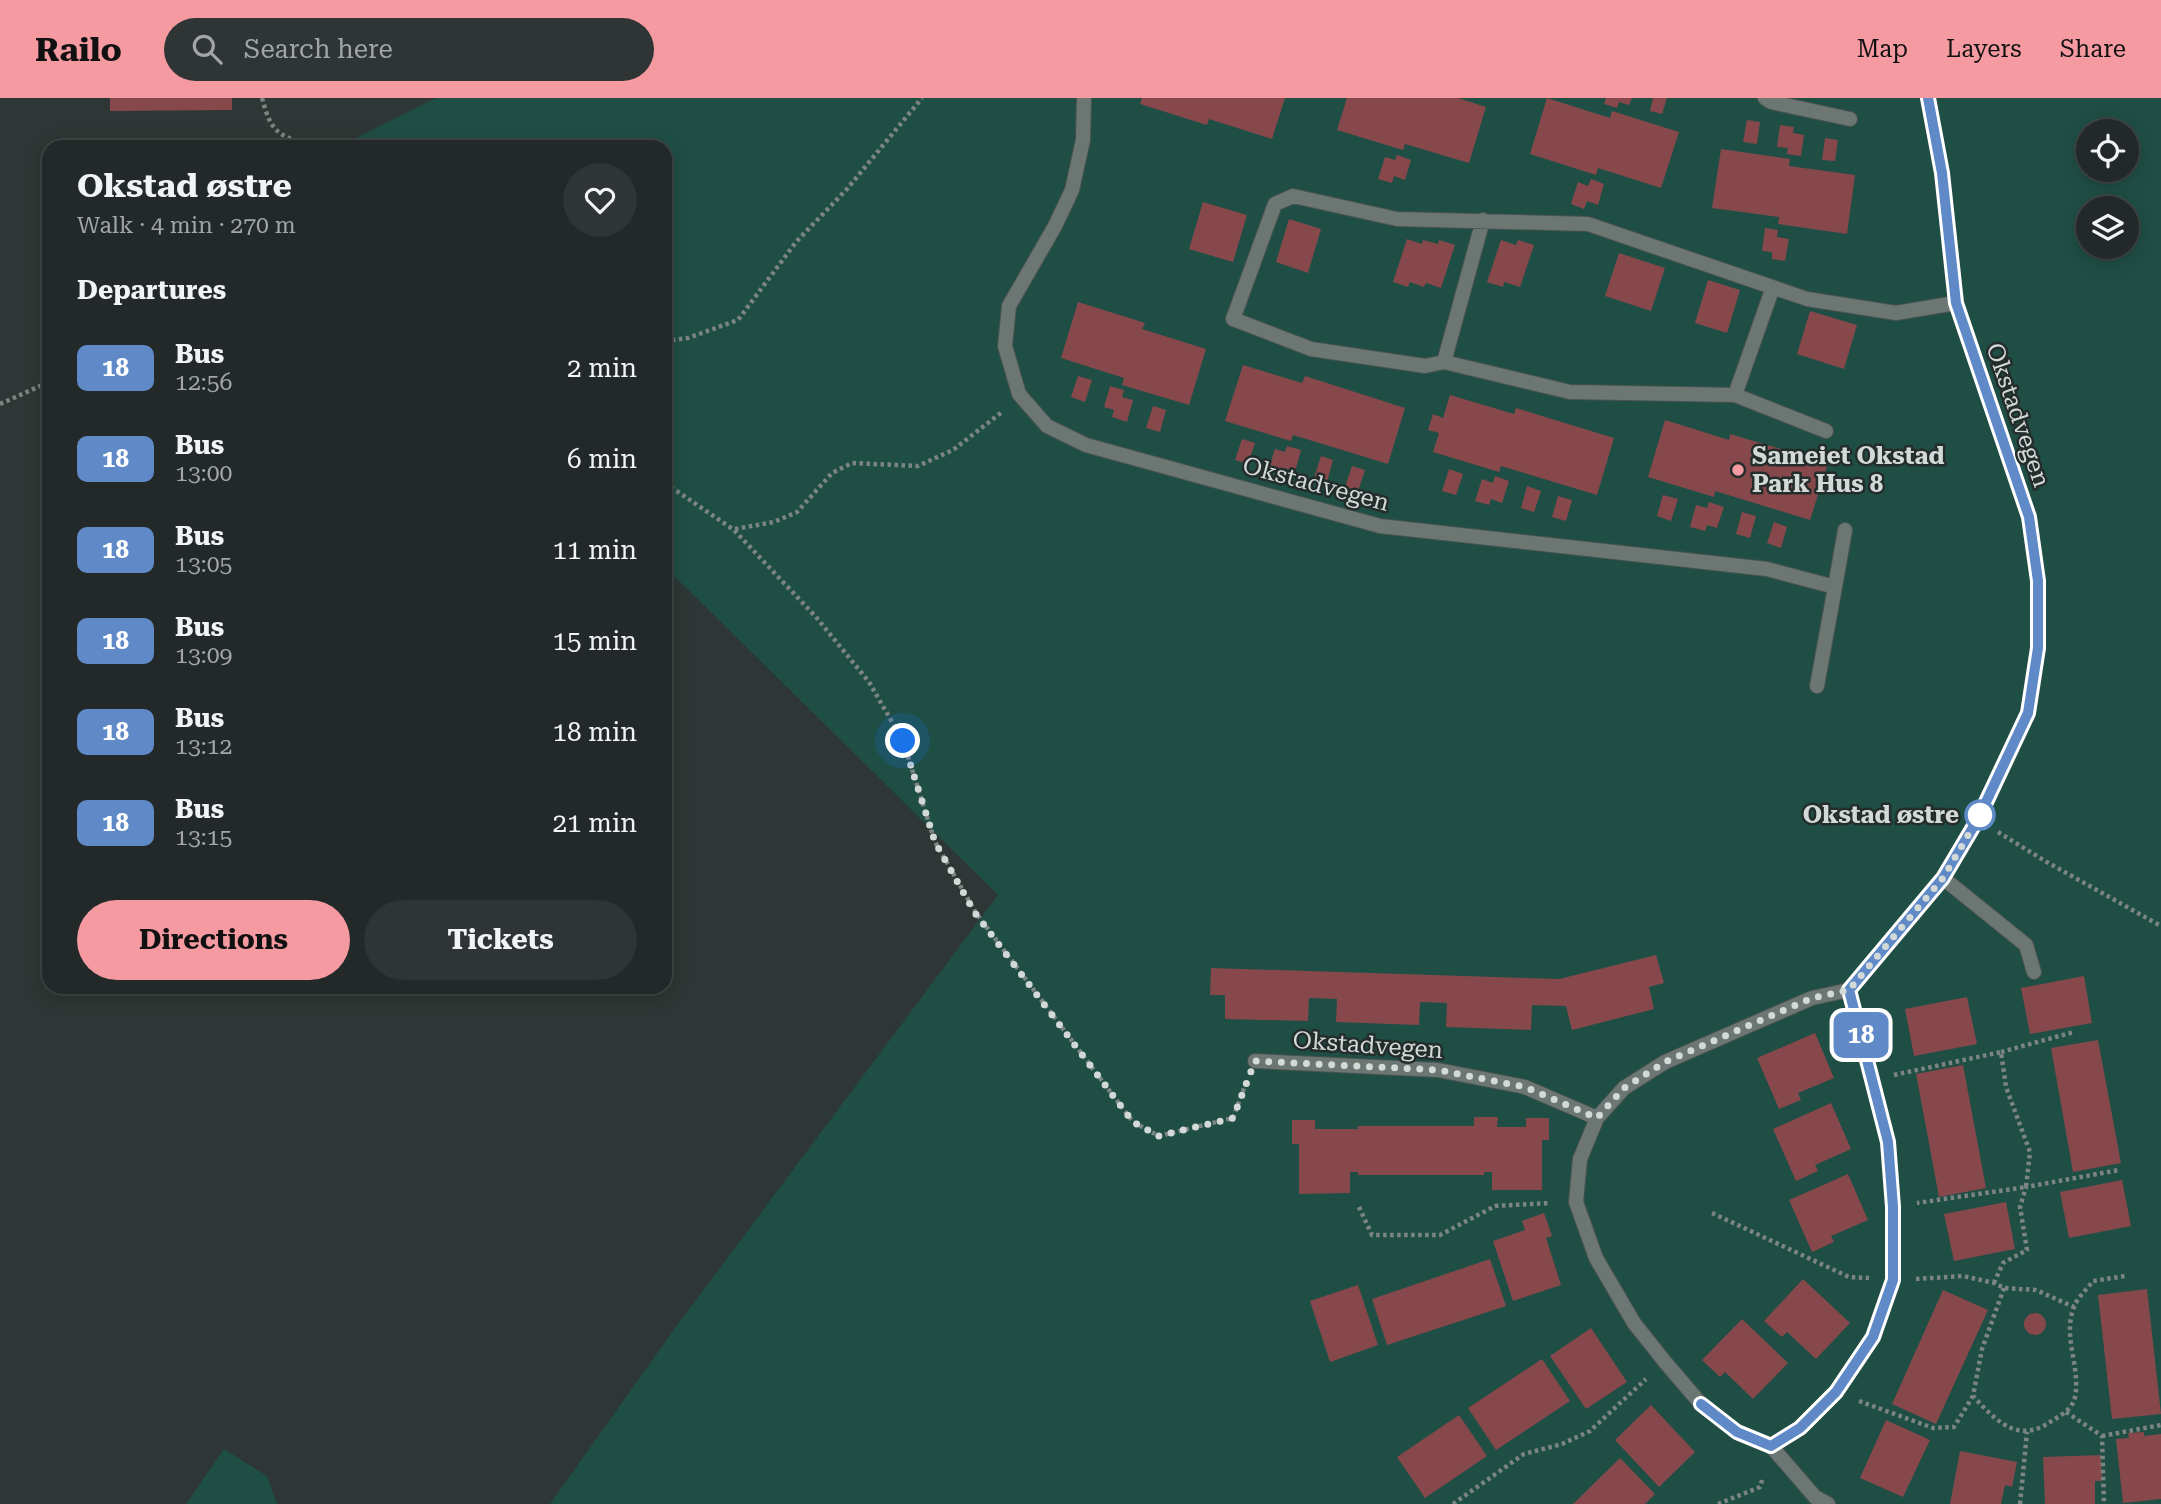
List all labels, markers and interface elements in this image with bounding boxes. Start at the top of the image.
search box [164,18,654,81]
text: Railo [35,30,122,69]
icon: search [188,30,226,68]
text: Search here [244,34,393,64]
text: Map [1857,35,1908,63]
text: Layers [1946,35,2022,63]
text: Share [2060,35,2126,63]
map controls [2076,119,2139,259]
button: locate [2076,119,2139,182]
button: heart [563,163,637,237]
text: Okstad østre [77,166,292,205]
button: layers [2076,196,2139,259]
text: Walk · 4 min · 270 m [77,212,296,239]
text: Departures [77,275,226,305]
text: Bus [175,339,224,369]
street label: Okstadvegen [1980,339,2056,491]
text: 2 min [567,353,637,383]
text: 18 [102,354,129,382]
text: 12:56 [175,369,232,396]
text: Bus [175,430,224,460]
place label: Sameiet Okstad Park Hus 8 [1752,442,1944,498]
text: 6 min [567,444,637,474]
text: 18 [102,445,129,473]
street label: Okstadvegen [1240,451,1392,517]
text: 13:00 [175,460,232,487]
marker: Sameiet Okstad Park Hus 8 [1730,462,1746,478]
text: Bus [175,521,224,551]
text: 11 min [553,535,637,565]
text: 18 [102,536,129,564]
text: 13:05 [175,551,232,578]
text: Bus [175,612,224,642]
text: 15 min [553,626,637,656]
text: 18 [102,627,129,655]
text: 13:09 [175,642,232,669]
text: Bus [175,703,224,733]
text: 18 min [553,717,637,747]
text: 18 [102,718,129,746]
your location [885,723,920,758]
text: 13:12 [175,733,232,760]
text: Bus [175,794,224,824]
marker: Okstad østre [1965,800,1995,830]
place label: Okstad østre [1803,801,1959,829]
text: 21 min [553,808,637,838]
text: 18 [102,809,129,837]
text: 13:15 [175,824,232,851]
button: Directions [77,900,350,980]
button: Tickets [364,900,637,980]
line badge: 18 [1829,1012,1892,1058]
text: 18 [1848,1021,1874,1049]
street label: Okstadvegen [1292,1026,1444,1064]

